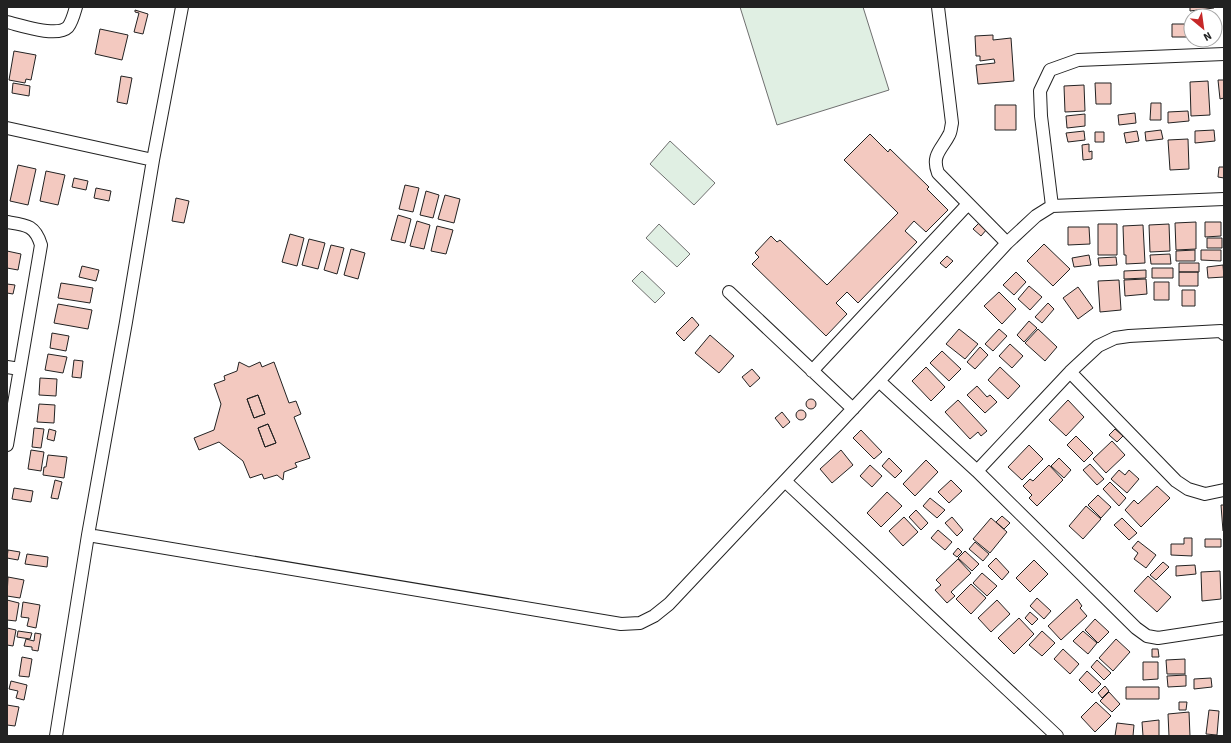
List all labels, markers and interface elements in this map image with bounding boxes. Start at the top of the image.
north arrow [1183,8,1223,48]
text: N [1201,28,1214,45]

